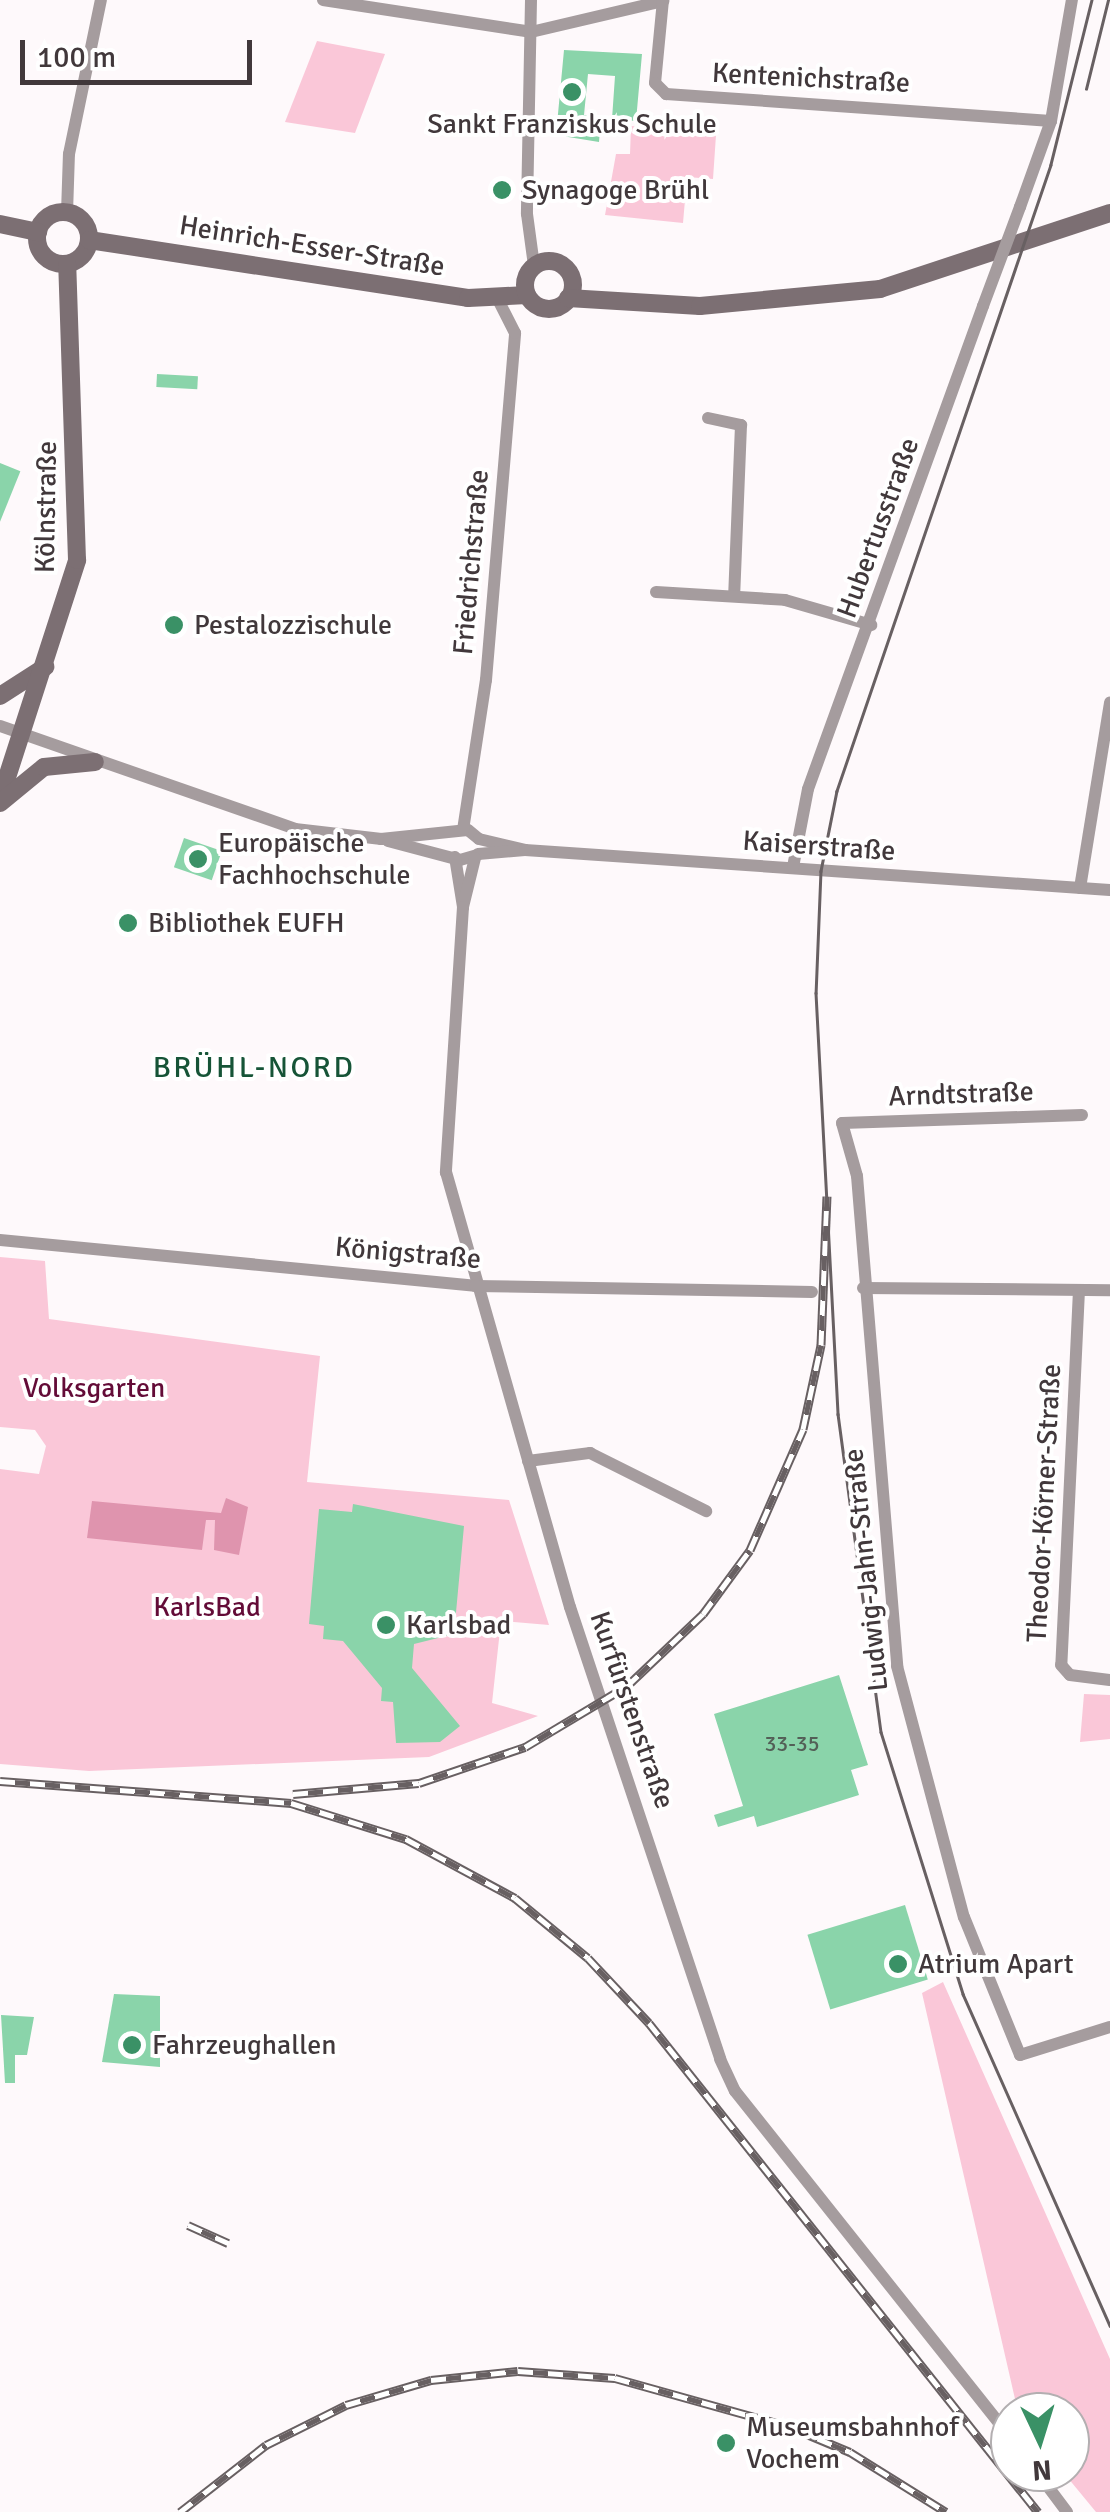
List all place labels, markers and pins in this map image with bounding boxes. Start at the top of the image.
marker: Sankt Franziskus Schule [561,81,583,103]
place label: Sankt Franziskus Schule [427,107,717,141]
place label: Synagoge Brühl [522,173,709,207]
marker: Synagoge Brühl [491,179,513,201]
place label: Pestalozzischule [194,608,392,642]
marker: Pestalozzischule [163,614,185,636]
place label: Europäische Fachhochschule [218,826,410,892]
marker: Europäische Fachhochschule [187,848,209,870]
place label: Bibliothek EUFH [148,906,345,940]
marker: Bibliothek EUFH [117,912,139,934]
place label: Karlsbad [406,1608,511,1642]
marker: Karlsbad [375,1614,397,1636]
place label: Atrium Apart [918,1947,1073,1981]
marker: Atrium Apart [887,1953,909,1975]
place label: Fahrzeughallen [152,2028,336,2062]
marker: Fahrzeughallen [121,2034,143,2056]
place label: Museumsbahnhof Vochem [746,2410,959,2476]
marker: Museumsbahnhof Vochem [715,2432,737,2454]

